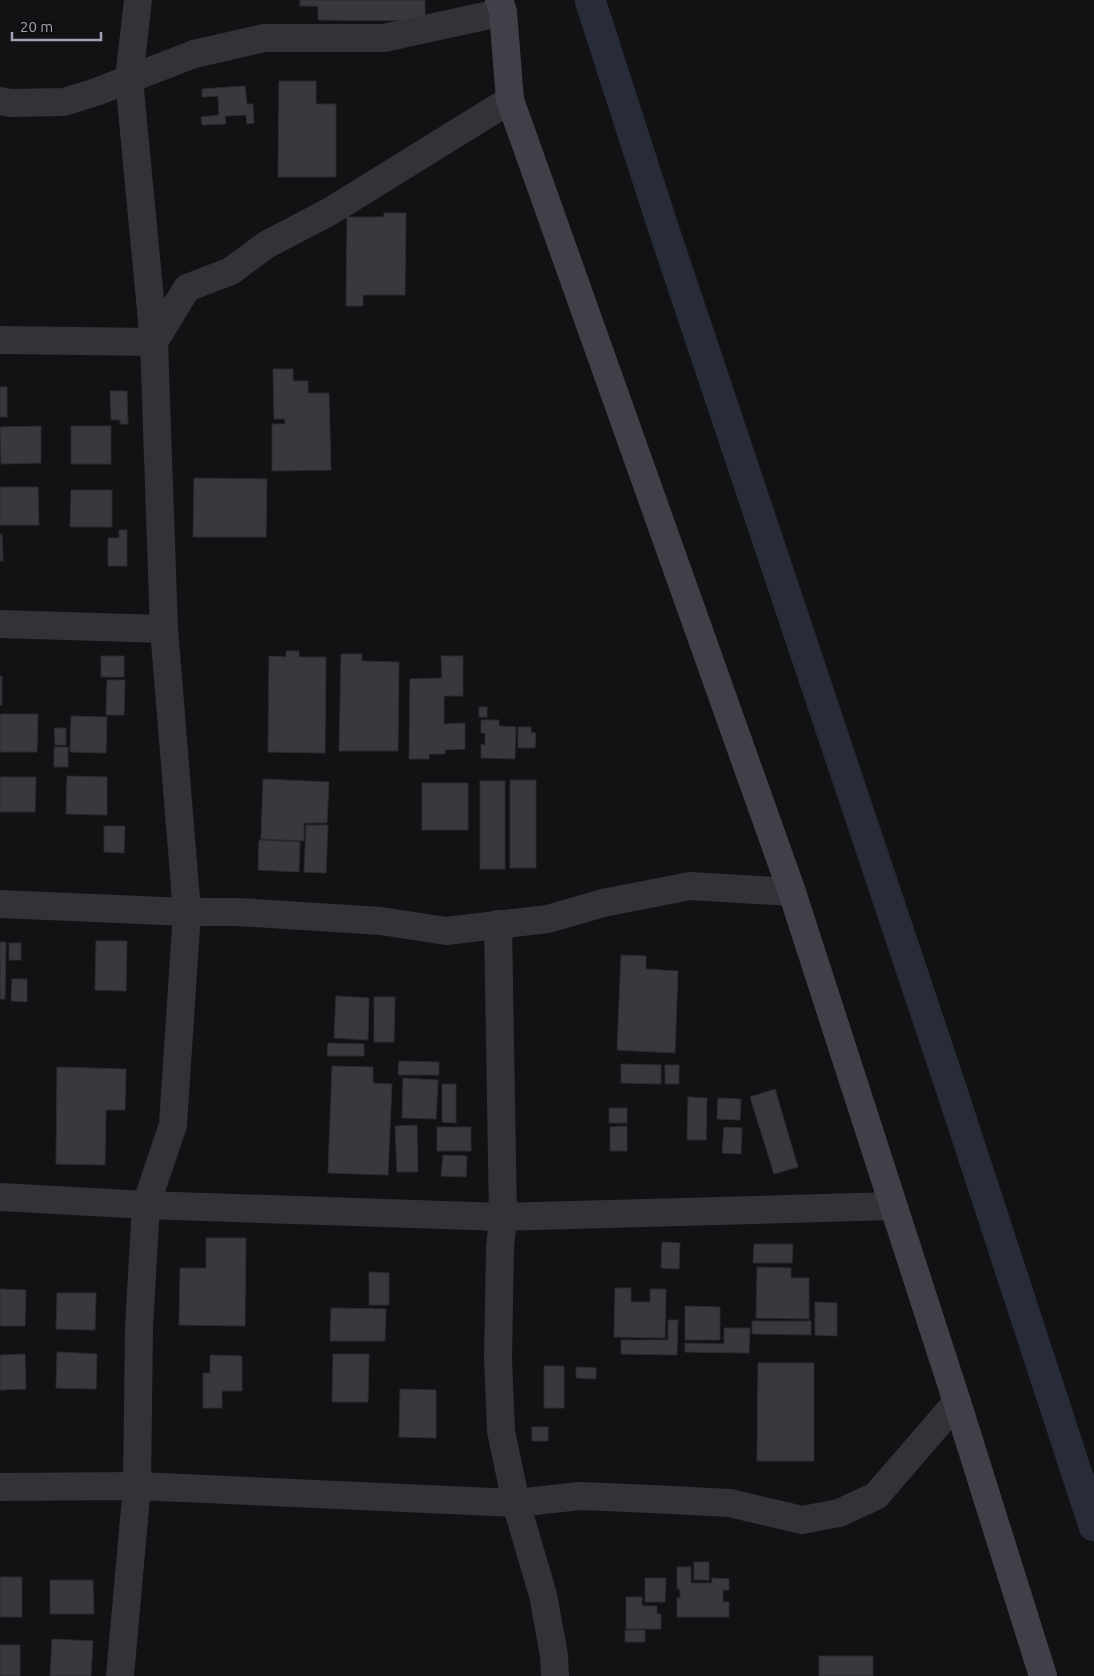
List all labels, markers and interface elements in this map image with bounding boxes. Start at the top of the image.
scale bar [12,10,101,42]
text: 20 m [20,18,53,35]

